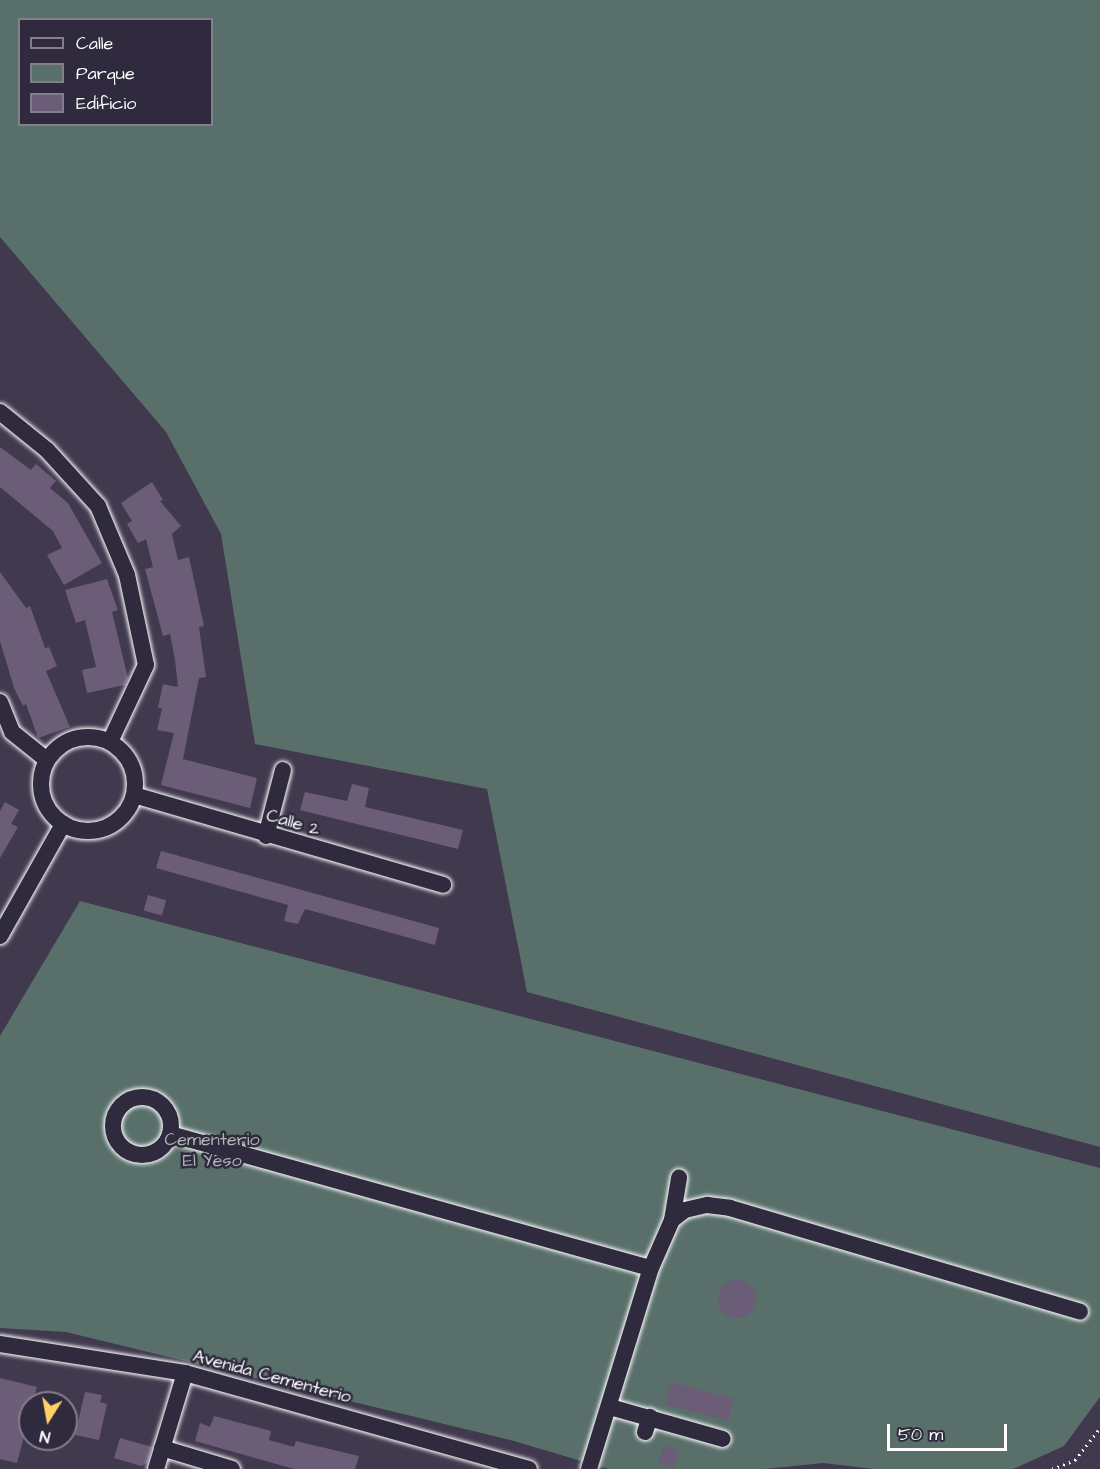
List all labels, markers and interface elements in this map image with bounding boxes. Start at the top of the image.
legend [18,18,213,126]
text: Calle [76,31,113,56]
text: Parque [76,61,135,86]
text: Edificio [76,91,136,116]
street label: Calle 2 [264,805,322,841]
park label: Cementerio El Yeso [164,1130,260,1172]
street label: Avenida Cementerio [191,1345,353,1409]
north arrow [18,1391,78,1451]
scale bar [890,1412,1010,1450]
text: 50 m [898,1422,943,1447]
text: N [38,1425,52,1448]

